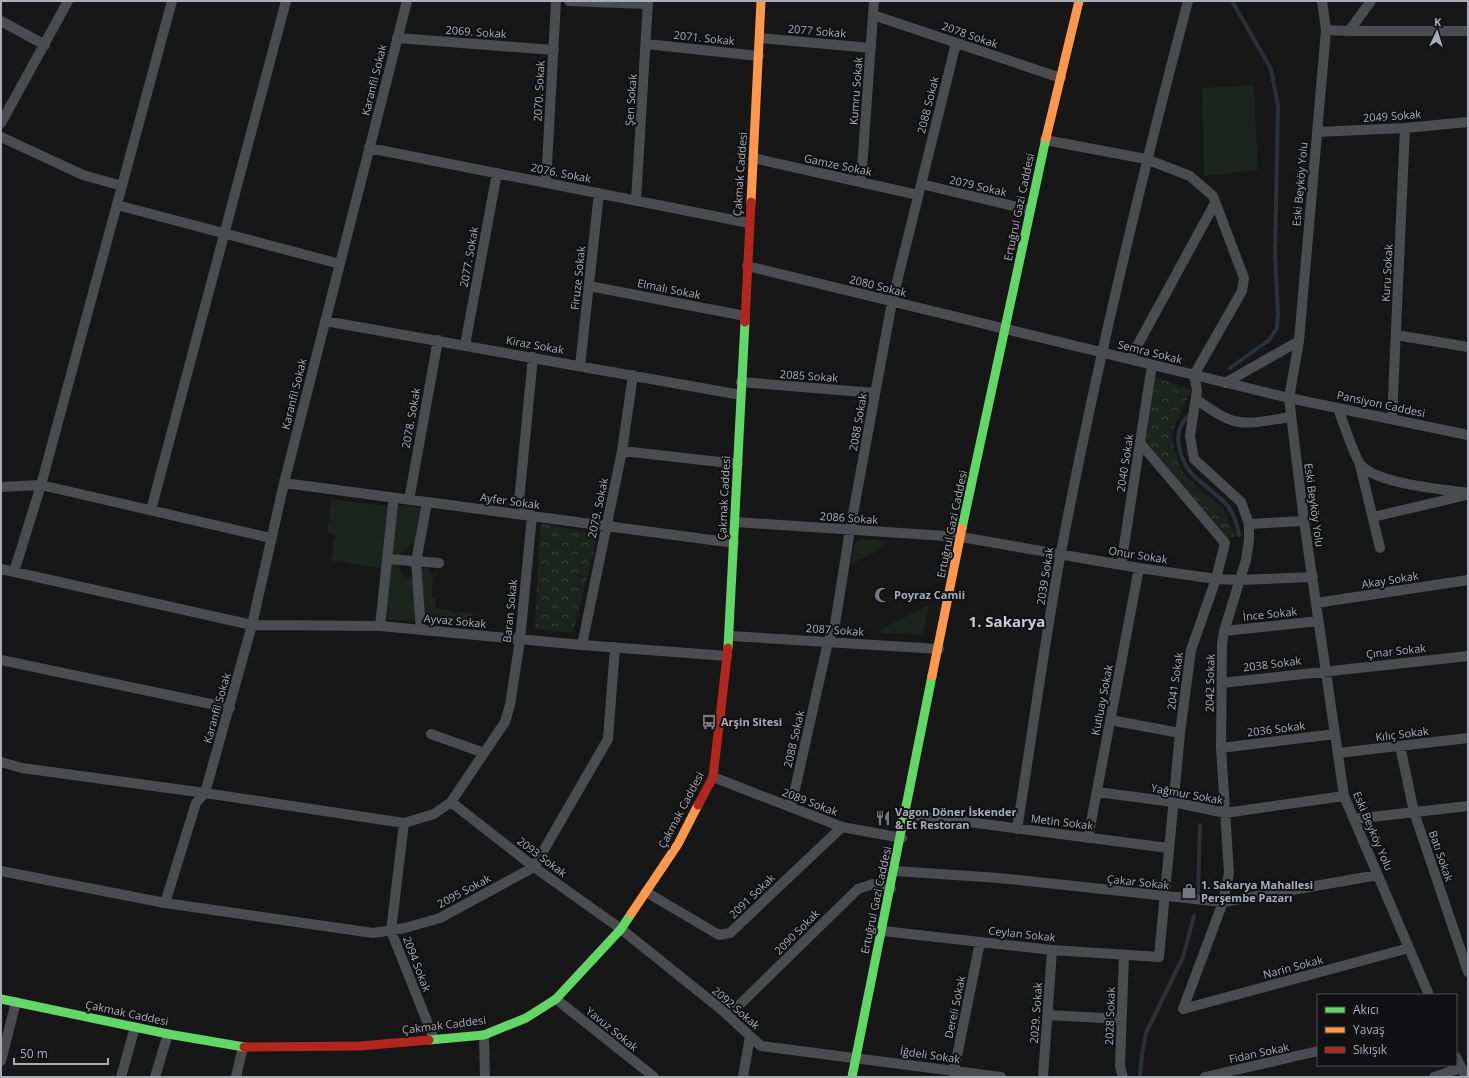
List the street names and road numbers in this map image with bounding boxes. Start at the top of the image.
street label: 2078 Sokak [940,18,1000,51]
street label: 2077 Sokak [787,20,847,41]
street label: 2069. Sokak [445,22,507,41]
street label: 2071. Sokak [673,27,735,48]
street label: Karanfil Sokak [357,43,390,117]
street label: Kumru Sokak [846,56,865,125]
street label: 2070. Sokak [529,60,548,122]
street label: Şen Sokak [621,73,640,126]
street label: 2088 Sokak [913,75,942,135]
street label: 2049 Sokak [1362,106,1422,125]
street label: Çakmak Caddesi [729,131,750,217]
street label: Eski Beyköy Yolu [1288,141,1311,227]
street label: Gamze Sokak [803,150,874,179]
street label: Ertuğrul Gazi Caddesi [1000,152,1037,262]
street label: 2076. Sokak [530,159,593,186]
street label: 2079 Sokak [948,172,1008,199]
street label: 2077. Sokak [456,225,481,288]
street label: Kuru Sokak [1377,243,1396,302]
street label: Firuze Sokak [567,245,588,311]
street label: 2080 Sokak [848,271,908,300]
street label: Elmalı Sokak [636,275,702,302]
street label: Kiraz Sokak [505,332,565,357]
street label: Semra Sokak [1116,336,1184,367]
street label: Karanfil Sokak [277,357,310,431]
street label: 2085 Sokak [779,366,839,385]
street label: 2078. Sokak [398,386,423,449]
street label: Pansiyon Caddesi [1336,387,1427,420]
street label: 2088 Sokak [845,392,870,452]
street label: 2040 Sokak [1113,433,1137,493]
street label: Çakmak Caddesi [714,455,733,541]
street label: Eski Beyköy Yolu [1301,462,1328,548]
street label: Ertuğrul Gazi Caddesi [933,469,970,579]
street label: 2079. Sokak [584,476,611,539]
street label: Ayfer Sokak [479,489,541,512]
street label: 2086 Sokak [819,508,879,527]
street label: Onur Sokak [1107,542,1169,567]
street label: 2039 Sokak [1033,546,1057,606]
street label: Akay Sokak [1360,568,1420,591]
street label: Baran Sokak [499,578,520,643]
street label: İnce Sokak [1242,603,1298,624]
street label: Ayvaz Sokak [423,610,487,631]
street label: 2087 Sokak [805,620,865,639]
street label: Çınar Sokak [1365,640,1427,661]
street label: 2041 Sokak [1163,651,1186,711]
street label: 2038 Sokak [1242,652,1302,675]
street label: 2042 Sokak [1201,653,1218,712]
street label: Kutluay Sokak [1087,663,1116,737]
street label: Karanfil Sokak [199,671,234,745]
street label: 2088 Sokak [780,709,807,769]
street label: 2036 Sokak [1246,717,1306,740]
street label: Kılıç Sokak [1374,723,1430,744]
street label: Çakmak Caddesi [654,769,707,851]
street label: Yağmur Sokak [1150,780,1224,807]
street label: 2089 Sokak [780,784,840,819]
street label: Eski Beyköy Yolu [1350,789,1397,873]
street label: Metin Sokak [1030,810,1094,833]
street label: Batı Sokak [1426,828,1457,884]
street label: 2093 Sokak [514,833,570,880]
street label: Ertuğrul Gazi Caddesi [857,845,894,955]
street label: 2095 Sokak [434,870,493,911]
street label: 2091 Sokak [725,870,778,921]
street label: Çakar Sokak [1106,871,1170,892]
street label: 2090 Sokak [771,906,823,958]
street label: Ceylan Sokak [988,923,1057,945]
street label: 2094 Sokak [400,934,435,994]
street label: Narin Sokak [1261,951,1325,982]
street label: Dereli Sokak [941,974,969,1040]
street label: 2029. Sokak [1026,982,1045,1044]
street label: 2092 Sokak [709,983,763,1033]
street label: 2028 Sokak [1101,986,1118,1045]
street label: Çakmak Caddesi [84,996,170,1029]
street label: Yavuz Sokak [583,1003,642,1054]
street label: Çakmak Caddesi [401,1012,487,1037]
street label: Fidan Sokak [1227,1039,1291,1066]
street label: İğdeli Sokak [899,1043,961,1066]

